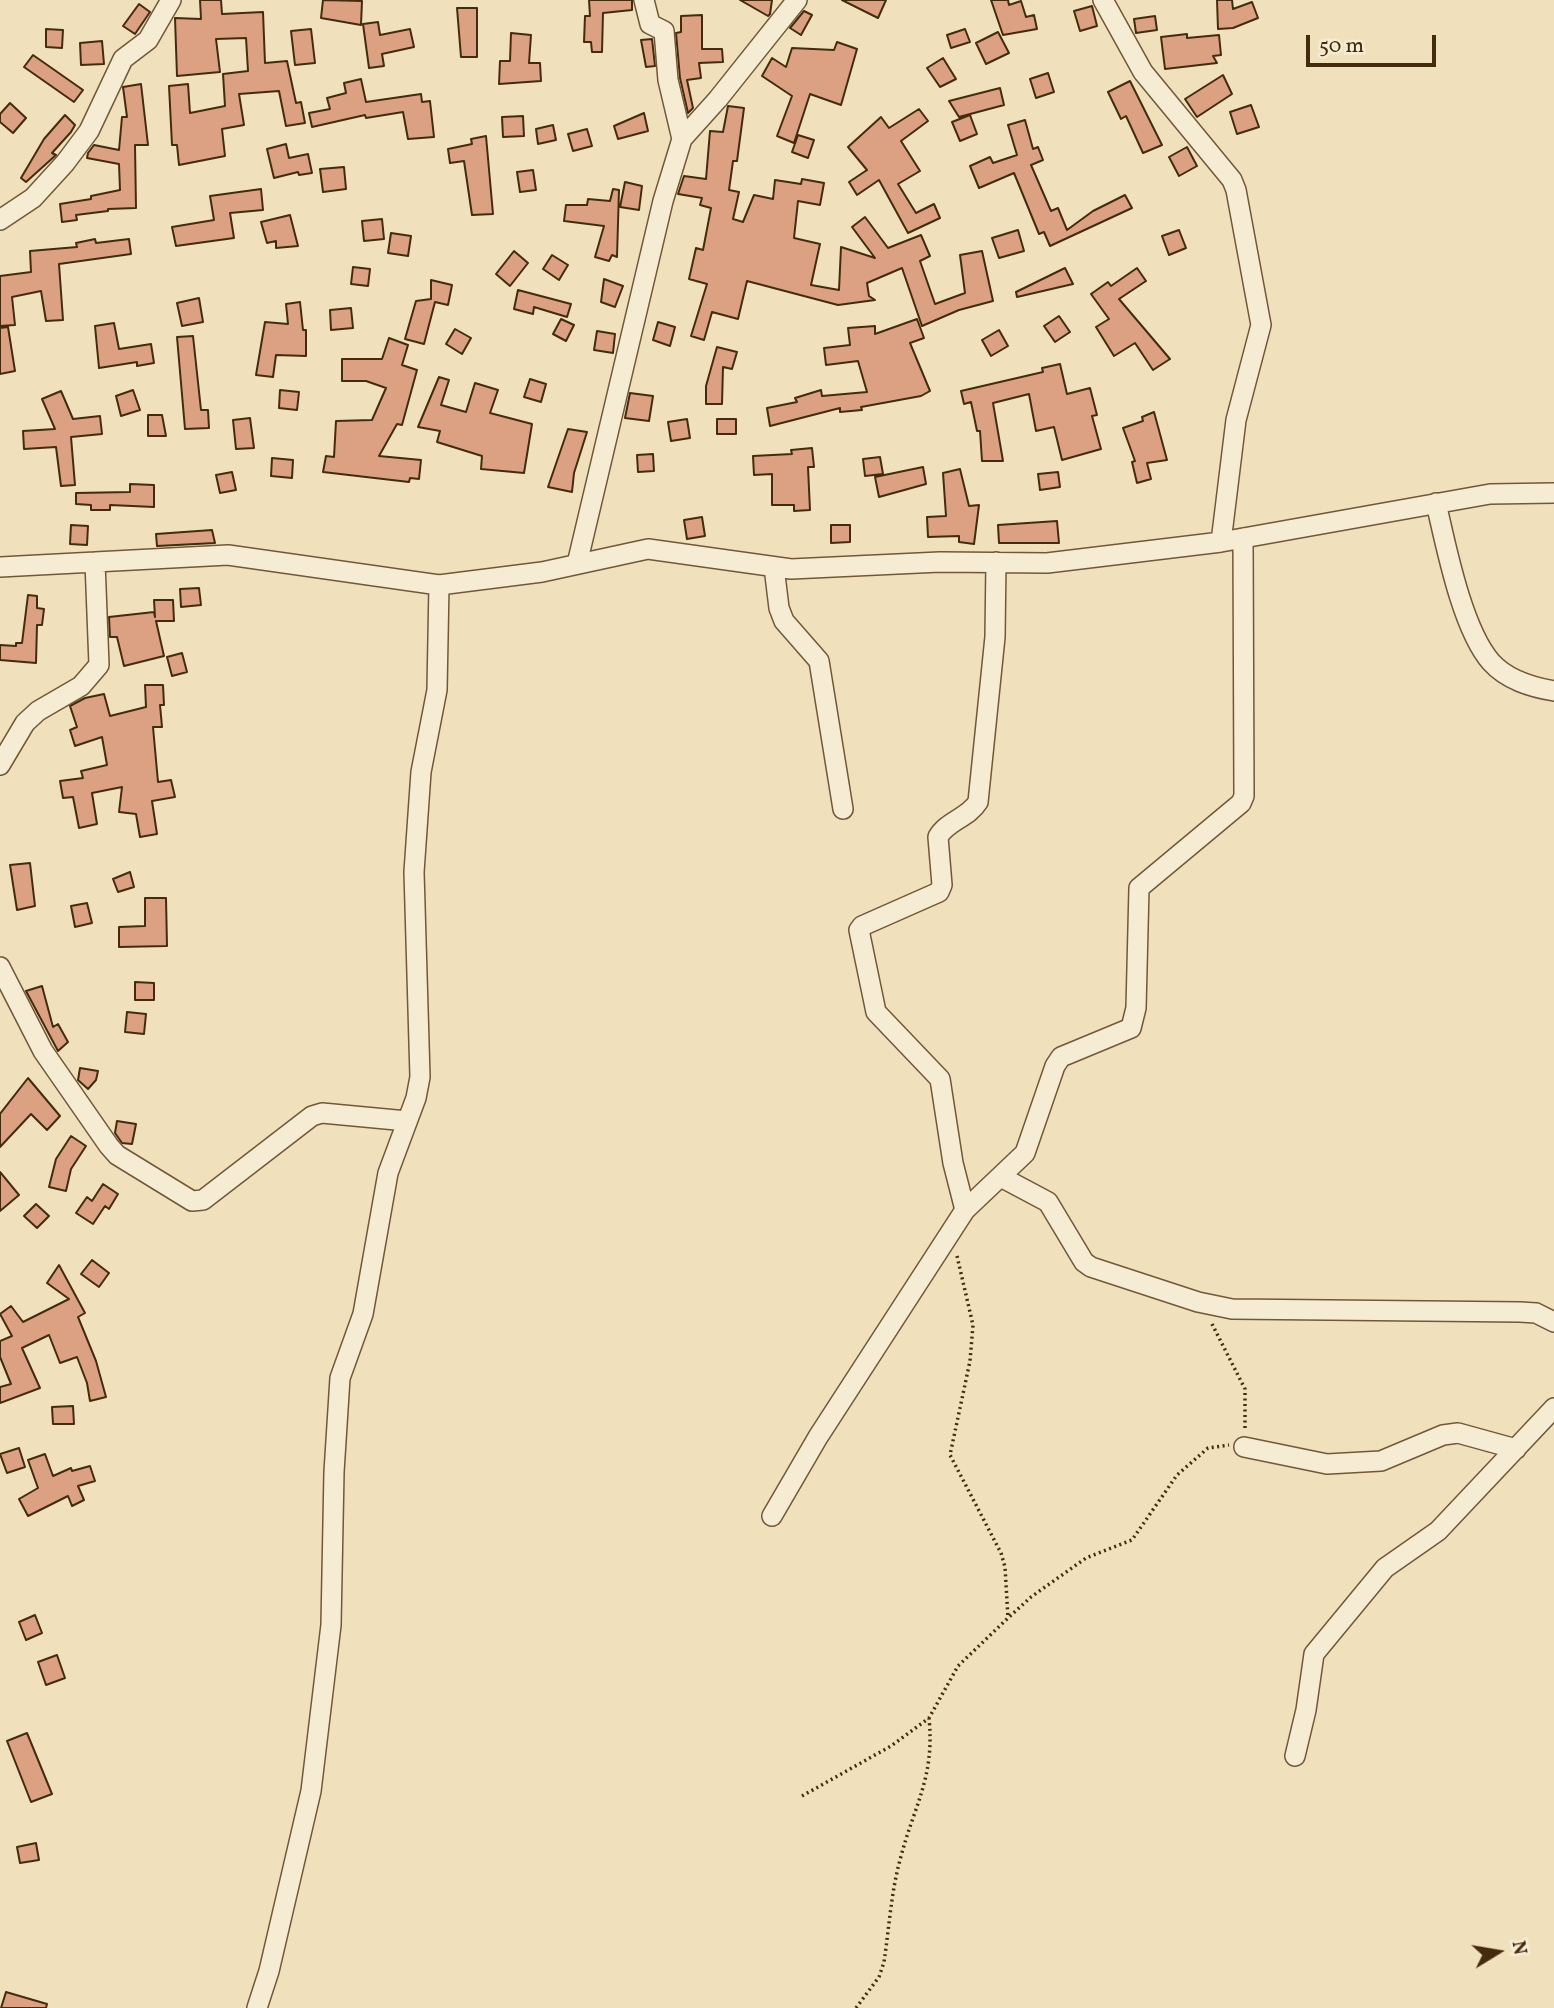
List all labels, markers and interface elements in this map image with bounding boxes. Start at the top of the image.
scale bar [1309,21,1438,65]
text: 50 m [1319,32,1364,61]
north arrow [1463,1917,1533,1987]
text: N [1505,1939,1533,1957]

